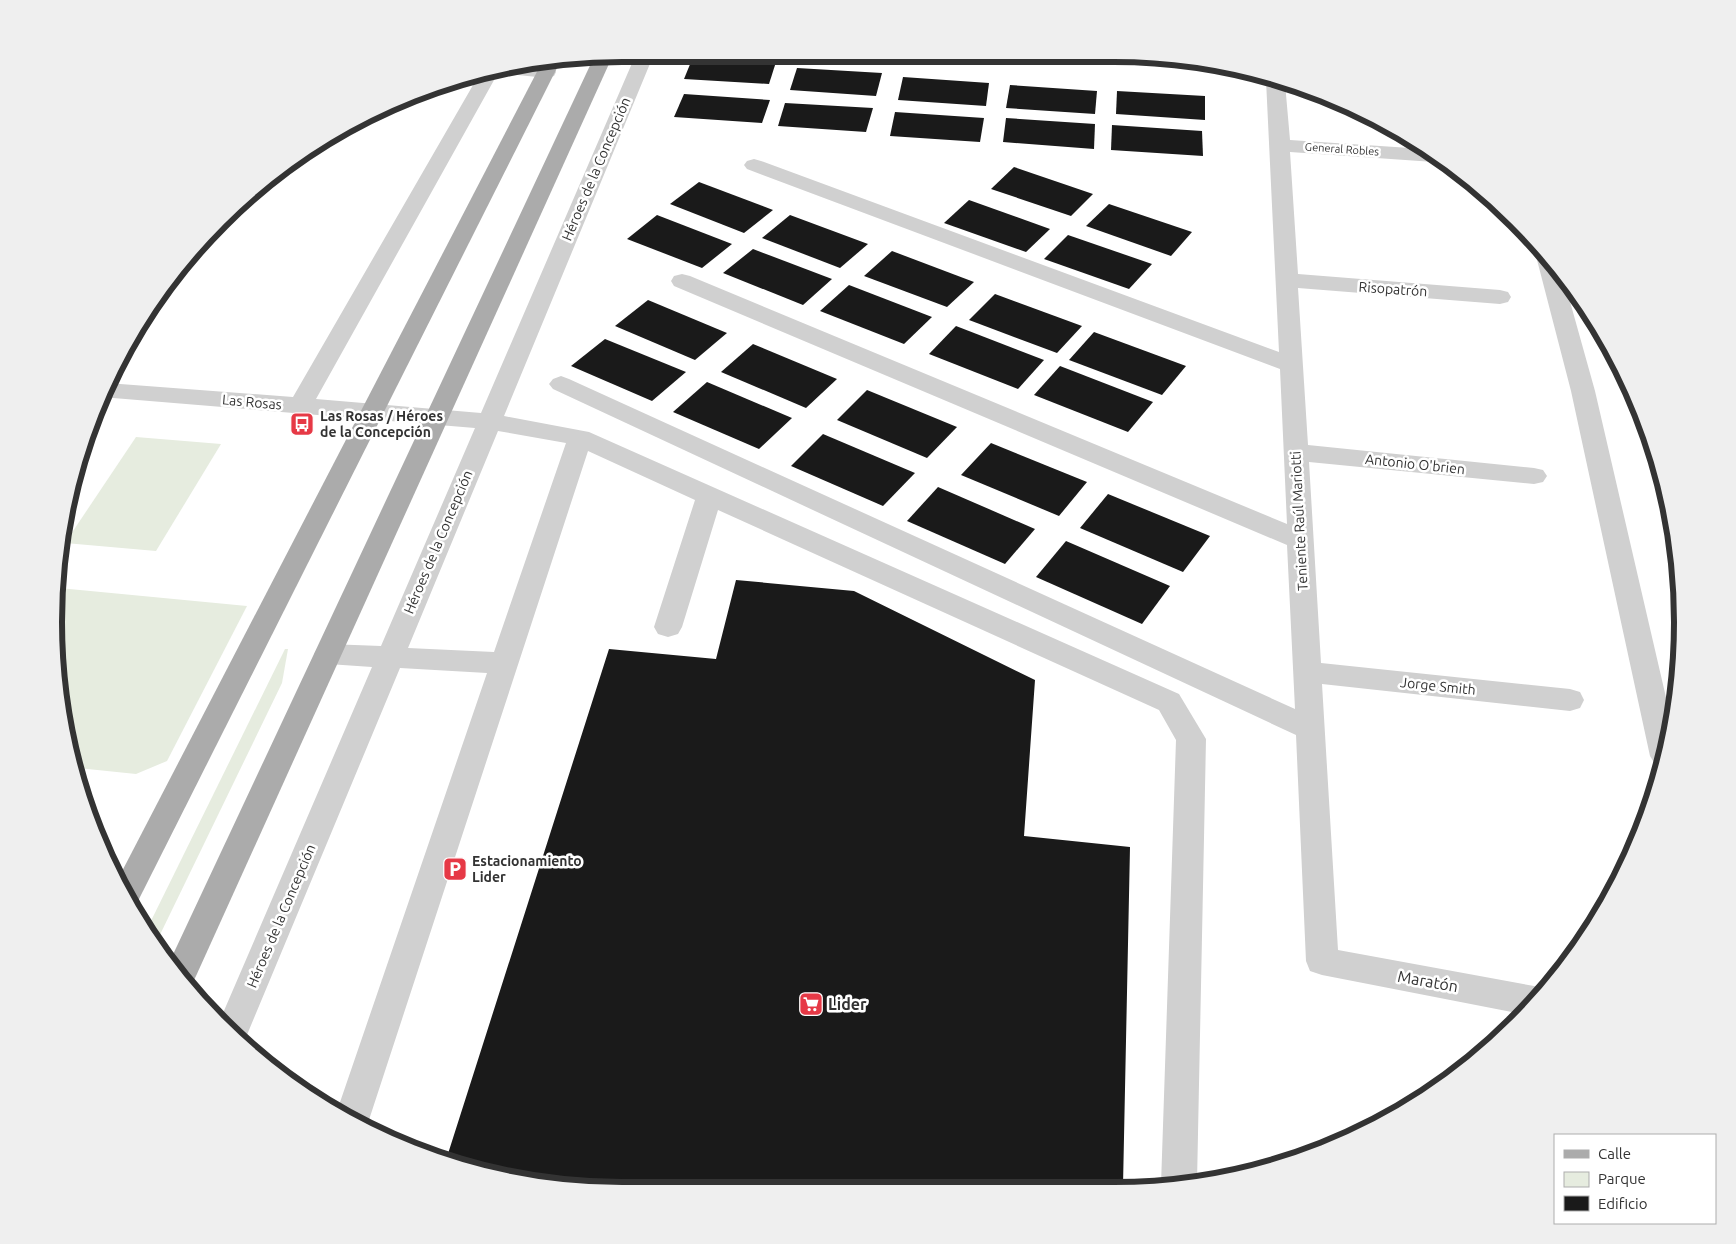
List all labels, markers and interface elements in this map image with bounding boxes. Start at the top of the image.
street label: Héroes de la Concepción [558,95,634,243]
street label: General Robles [1304,140,1380,158]
street label: Risopatrón [1358,279,1428,299]
street label: Las Rosas [221,391,283,413]
place label: Las Rosas / Héroes de la Concepción [320,408,443,440]
bus stop icon: Las Rosas / Héroes de la Concepción [289,411,315,437]
street label: Teniente Raúl Mariotti [1287,451,1311,591]
street label: Antonio O'brien [1364,451,1466,477]
street label: Héroes de la Concepción [400,468,476,616]
street label: Jorge Smith [1400,674,1476,698]
street label: Héroes de la Concepción [243,842,319,990]
place label: Estacionamiento Lider [472,853,582,885]
parking icon: Estacionamiento Lider [442,856,468,882]
street label: Maratón [1396,967,1460,995]
supermarket icon: Lider [798,991,824,1017]
place label: Lider [828,995,867,1013]
legend [1554,1134,1716,1224]
text: Calle [1598,1145,1631,1162]
text: Parque [1598,1170,1646,1187]
text: Edificio [1598,1195,1647,1212]

